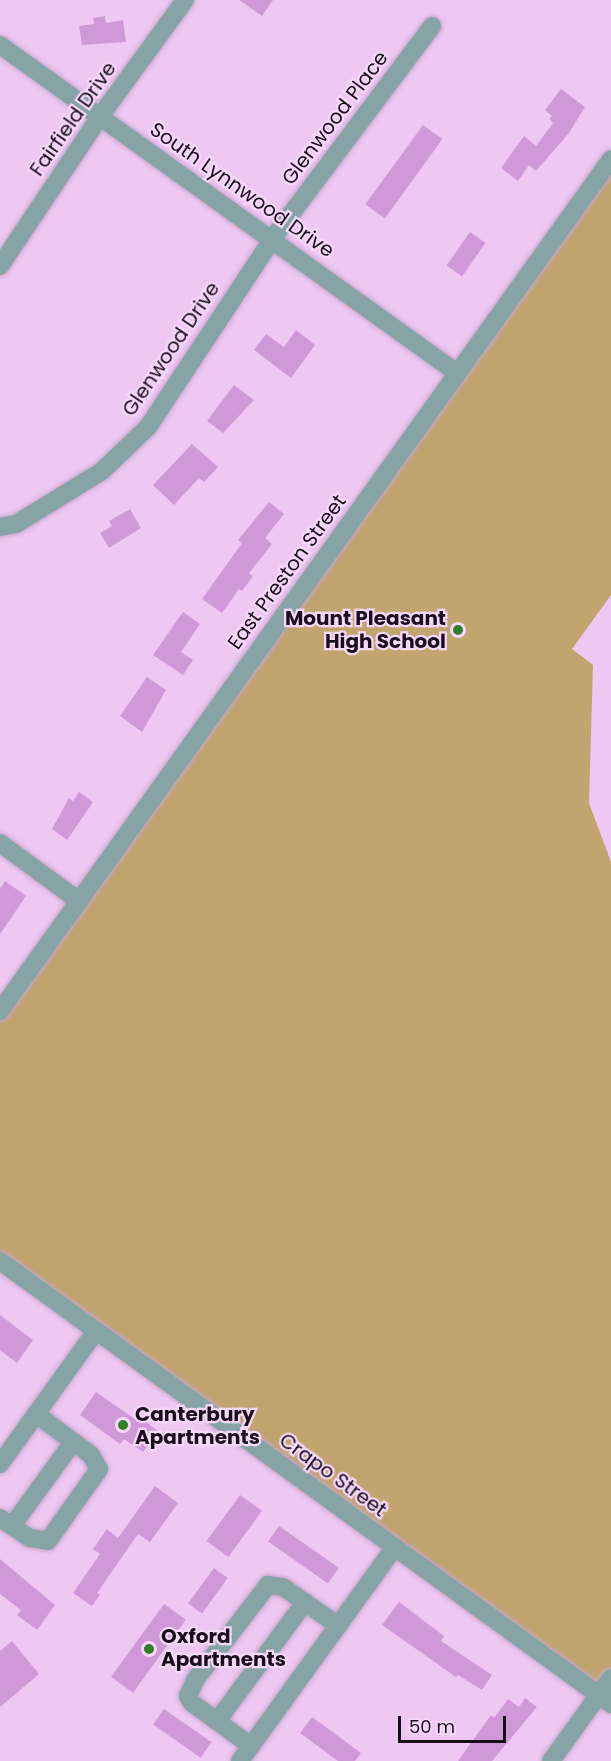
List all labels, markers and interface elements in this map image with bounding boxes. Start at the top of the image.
street label: Glenwood Place [277,46,393,190]
street label: Fairfield Drive [25,57,121,181]
street label: South Lynnwood Drive [145,117,339,263]
street label: Glenwood Drive [117,277,225,421]
street label: East Preston Street [223,490,351,654]
place label: Mount Pleasant High School [285,606,446,653]
marker: Mount Pleasant High School [451,623,465,637]
place label: Canterbury Apartments [135,1402,260,1449]
marker: Canterbury Apartments [116,1418,130,1432]
street label: Crapo Street [275,1428,391,1522]
place label: Oxford Apartments [161,1625,286,1672]
marker: Oxford Apartments [142,1642,156,1656]
scale bar [401,1704,509,1742]
text: 50 m [409,1714,455,1739]

